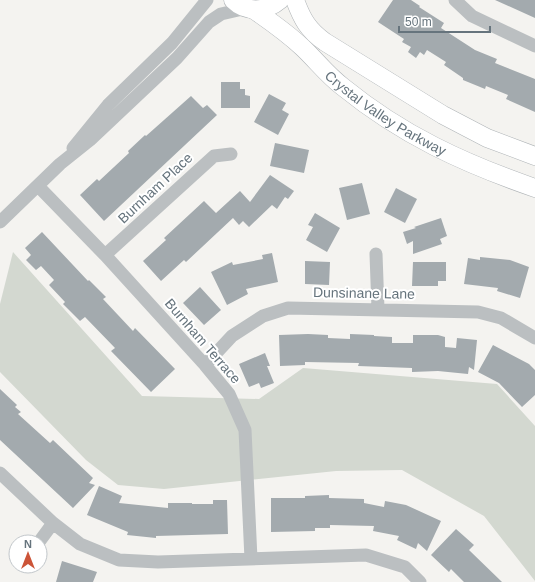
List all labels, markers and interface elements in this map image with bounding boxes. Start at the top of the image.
scale bar [399,8,490,34]
text: 50 m [405,15,432,29]
street label: Crystal Valley Parkway [322,67,449,159]
street label: Burnham Place [115,149,196,226]
street label: Dunsinane Lane [313,284,415,302]
street label: Burnham Terrace [162,295,244,387]
north arrow [8,534,48,574]
text: N [24,538,32,550]

